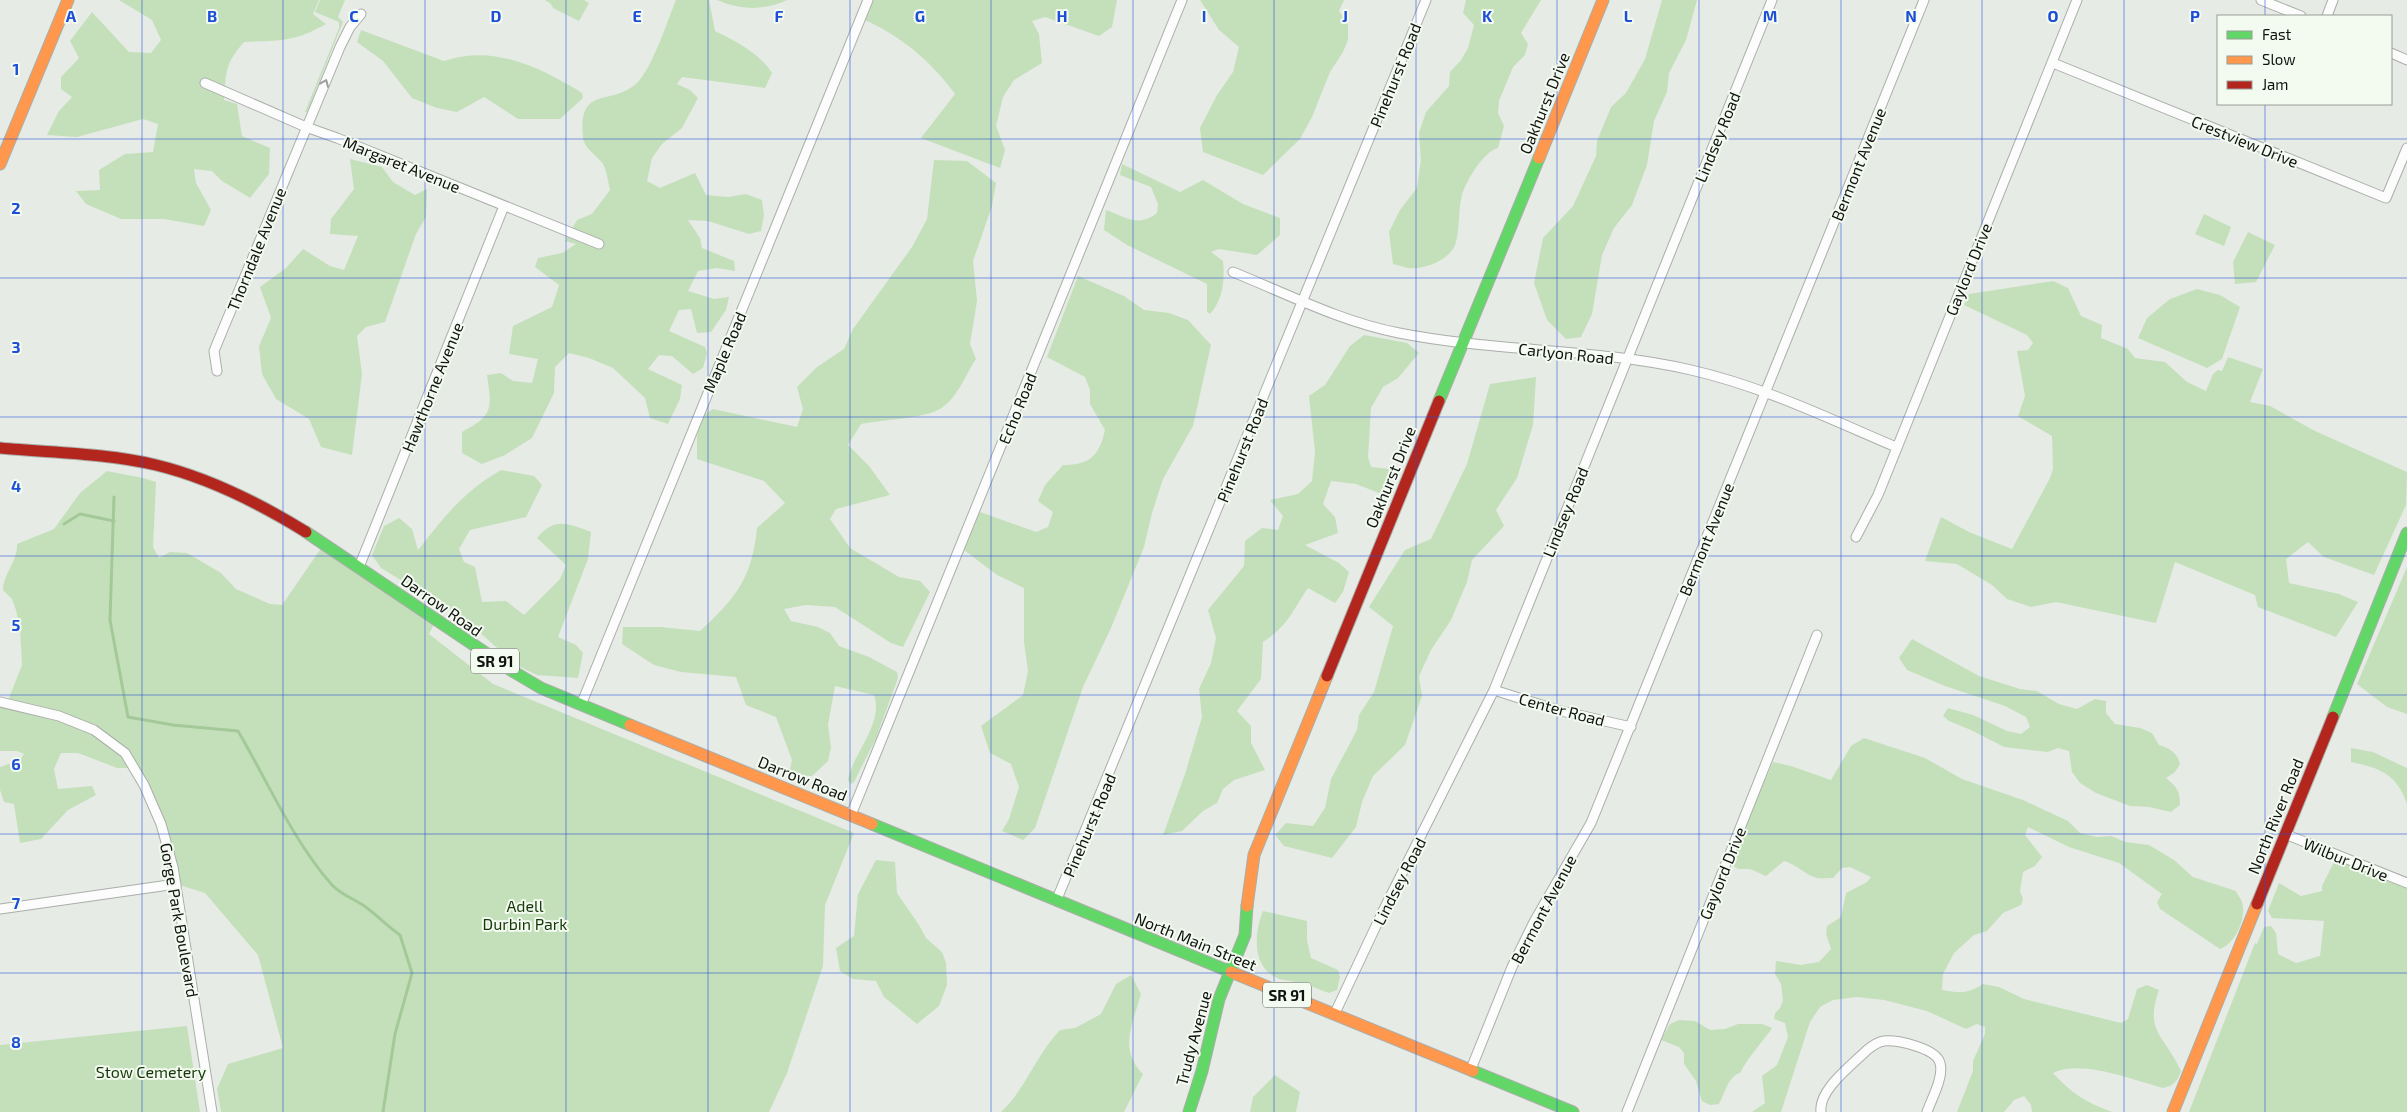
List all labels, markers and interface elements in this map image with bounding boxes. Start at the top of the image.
text: A [66,6,77,25]
text: B [207,6,217,25]
text: C [349,6,359,25]
text: D [491,6,502,25]
text: E [632,6,642,25]
text: F [775,6,784,25]
text: G [915,6,925,25]
text: H [1056,6,1068,25]
text: I [1202,6,1206,25]
text: J [1342,6,1348,25]
text: K [1482,6,1493,25]
text: L [1624,6,1633,25]
text: M [1763,6,1777,25]
text: N [1905,6,1917,25]
text: O [2047,6,2059,25]
text: P [2190,6,2200,25]
legend [2217,15,2392,105]
street label: Pinehurst Road [1365,20,1425,130]
text: Fast [2262,25,2292,43]
street label: Oakhurst Drive [1515,49,1573,157]
text: Slow [2262,50,2296,68]
text: 1 [13,59,19,78]
text: Jam [2262,75,2288,93]
one-way arrow [319,79,329,87]
street label: Lindsey Road [1690,89,1744,185]
street label: Bermont Avenue [1827,105,1889,223]
street label: Crestview Drive [2189,111,2301,171]
street label: Margaret Avenue [341,132,463,196]
street label: Thorndale Avenue [223,184,289,314]
text: 2 [11,198,21,217]
street label: Gaylord Drive [1941,220,1995,318]
street label: Maple Road [698,309,750,395]
street label: Hawthorne Avenue [397,319,467,455]
text: 3 [11,337,21,356]
street label: Carlyon Road [1517,339,1615,367]
street label: Echo Road [994,369,1040,447]
street label: Pinehurst Road [1212,395,1272,505]
street label: Oakhurst Drive [1361,423,1419,531]
street label: Lindsey Road [1538,464,1592,560]
text: 4 [11,476,21,495]
street label: Bermont Avenue [1675,480,1737,598]
street label: Darrow Road [398,570,486,640]
text: 5 [12,615,21,634]
road number: SR 91 [471,648,519,674]
street label: Center Road [1517,688,1607,730]
street label: Darrow Road [756,752,850,804]
text: 6 [11,754,21,773]
street label: North River Road [2243,755,2307,877]
street label: Pinehurst Road [1059,770,1119,880]
street label: Gaylord Drive [1695,824,1749,922]
street label: Wilbur Drive [2301,833,2391,885]
street label: Lindsey Road [1369,834,1429,928]
street label: Gorge Park Boulevard [157,841,203,999]
street label: Bermont Avenue [1506,851,1580,967]
text: 7 [12,893,21,912]
park label: Adell Durbin Park [483,896,567,933]
street label: North Main Street [1132,908,1260,974]
road number: SR 91 [1263,982,1311,1008]
street label: Trudy Avenue [1171,988,1215,1088]
text: 8 [11,1032,21,1051]
park label: Stow Cemetery [96,1062,207,1081]

